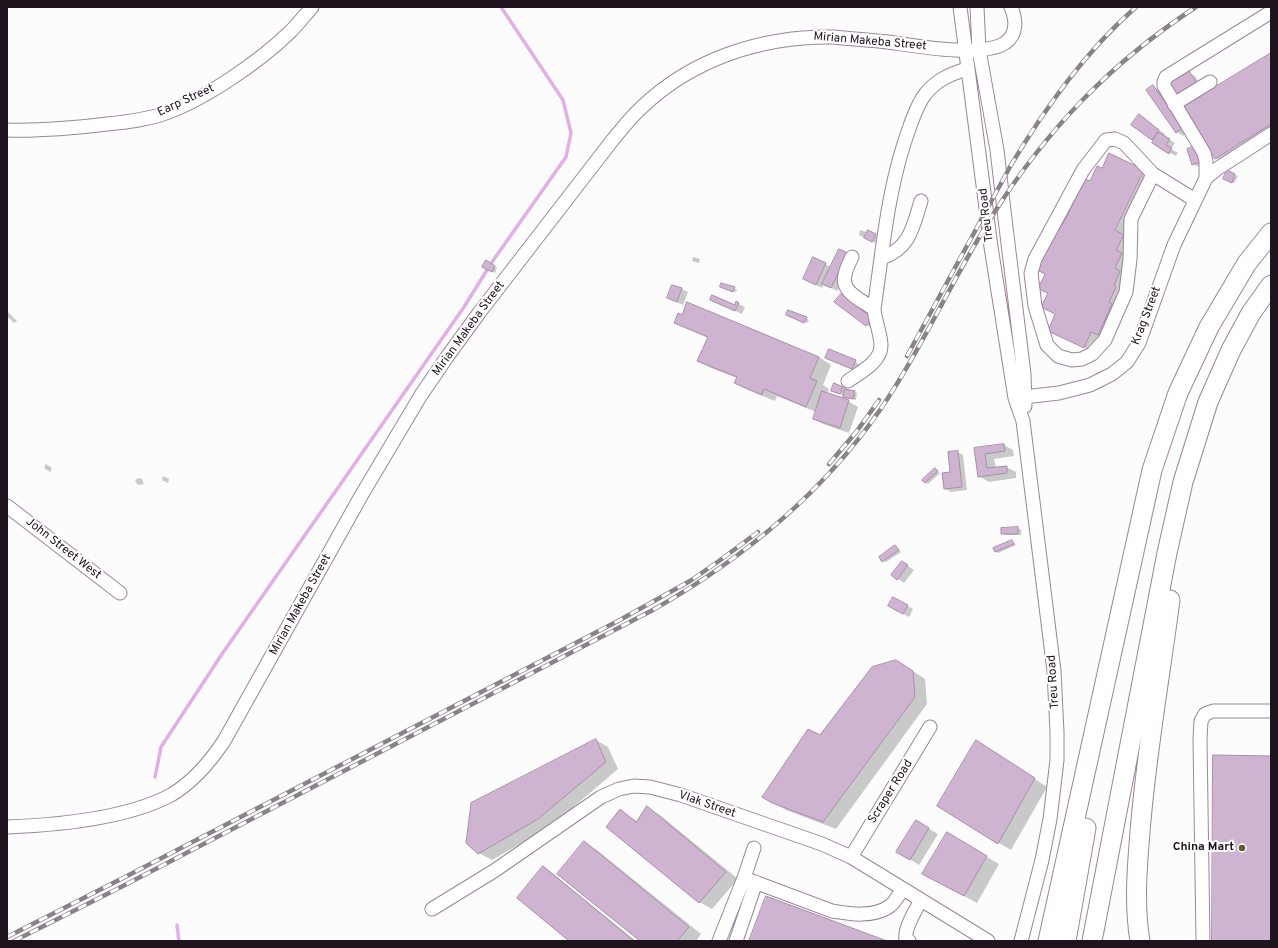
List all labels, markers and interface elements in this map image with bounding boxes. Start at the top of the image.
street label: Mirian Makeba Street [813,30,927,54]
street label: Earp Street [155,82,217,120]
street label: Treu Road [977,187,997,243]
street label: Mirian Makeba Street [430,279,508,379]
street label: Krag Street [1129,285,1165,347]
street label: John Street West [22,515,104,583]
street label: Mirian Makeba Street [267,552,335,658]
street label: Treu Road [1045,655,1063,709]
street label: Scraper Road [866,757,916,827]
street label: Vlak Street [677,789,737,821]
place label: China Mart [1173,841,1234,855]
marker: China Mart [1237,843,1247,853]

